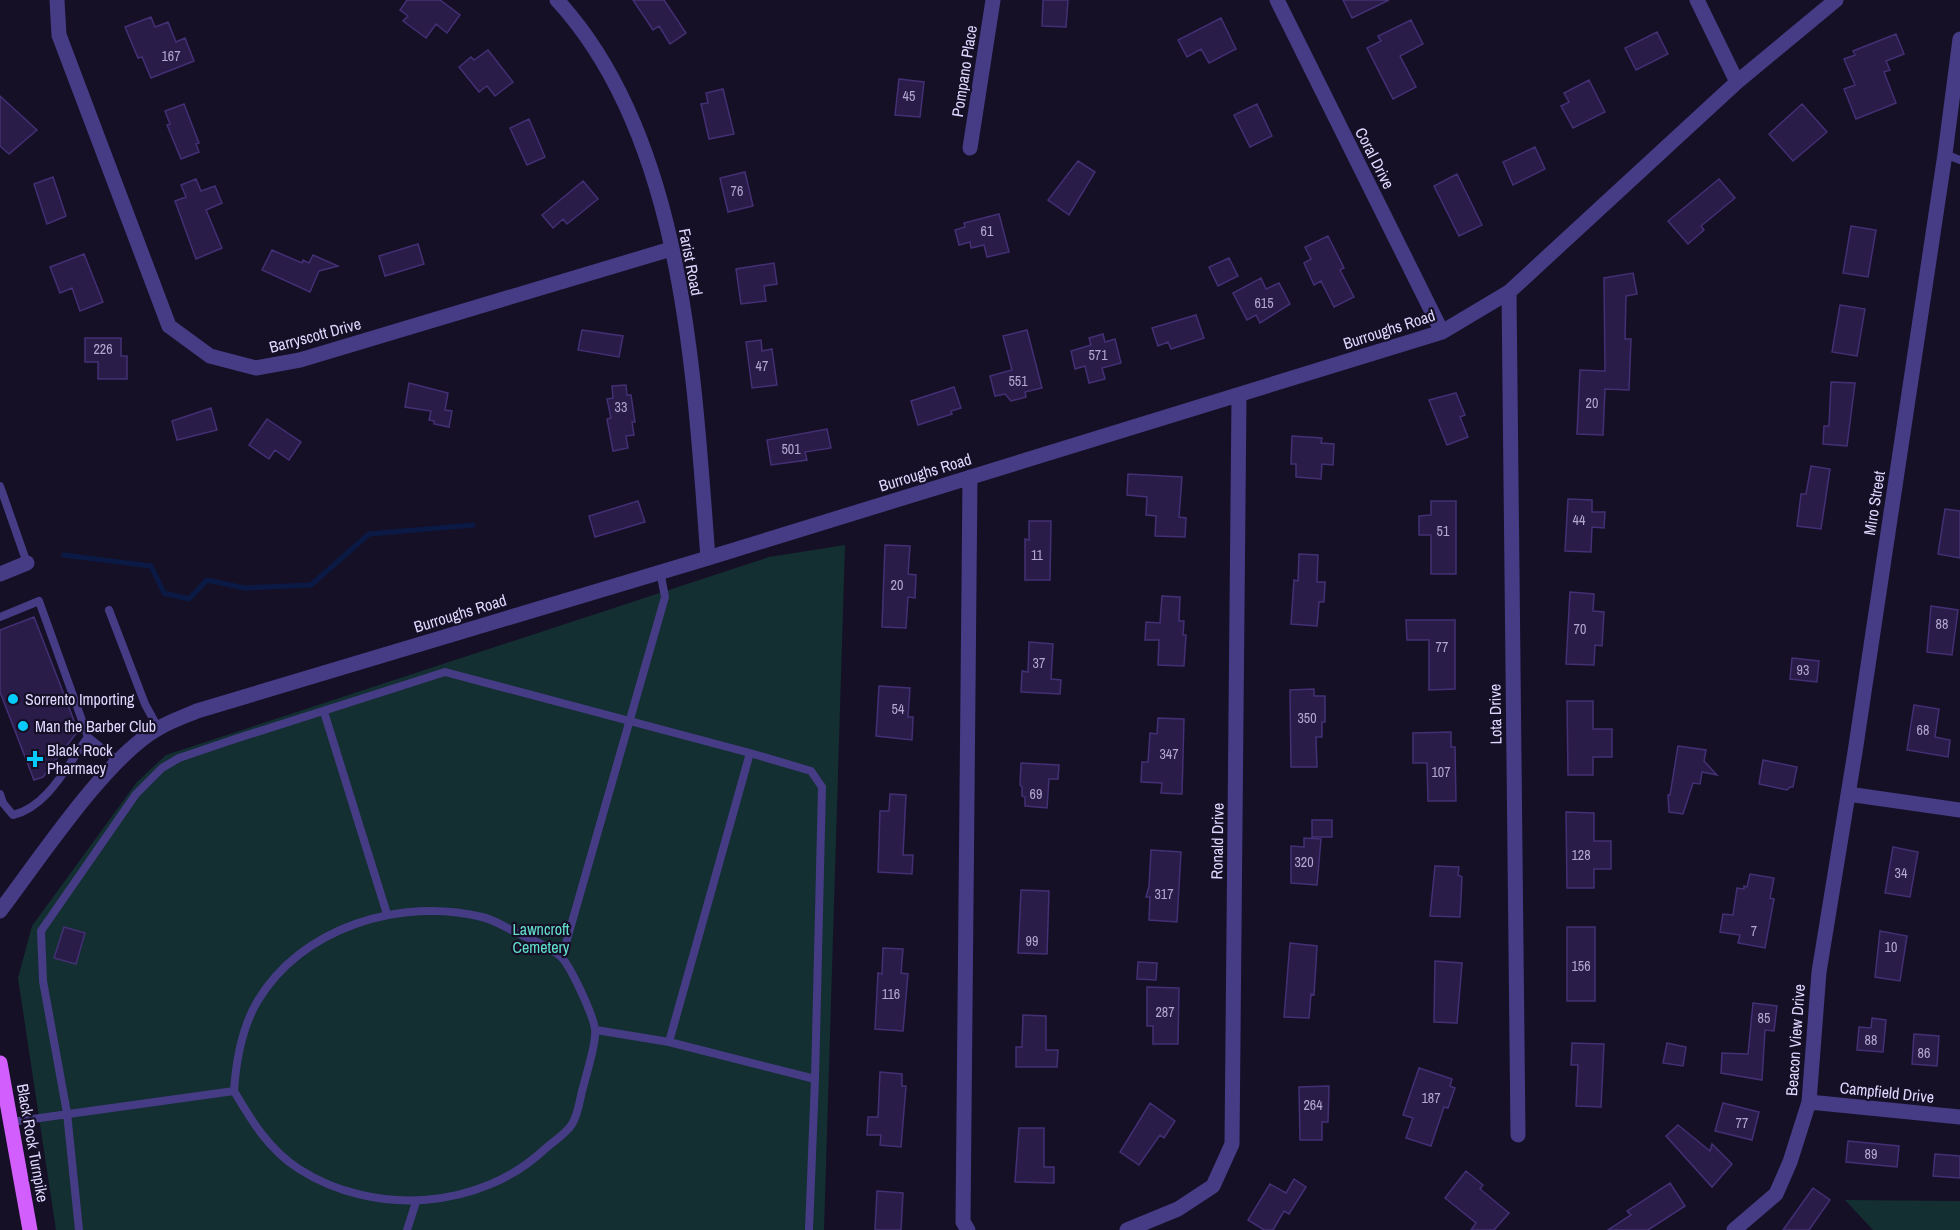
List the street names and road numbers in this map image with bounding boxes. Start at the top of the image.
street label: Pompano Place [946,24,982,118]
street label: Coral Drive [1350,123,1400,193]
street label: Farist Road [674,227,708,297]
street label: Burroughs Road [1340,304,1438,354]
street label: Barryscott Drive [267,312,363,358]
street label: Burroughs Road [876,448,974,496]
street label: Miro Street [1858,469,1890,537]
street label: Burroughs Road [411,589,509,637]
street label: Lota Drive [1483,684,1507,744]
street label: Ronald Drive [1205,803,1229,879]
street label: Beacon View Drive [1780,983,1810,1097]
street label: Campfield Drive [1839,1076,1935,1108]
street label: Black Rock Turnpike [12,1082,54,1204]

